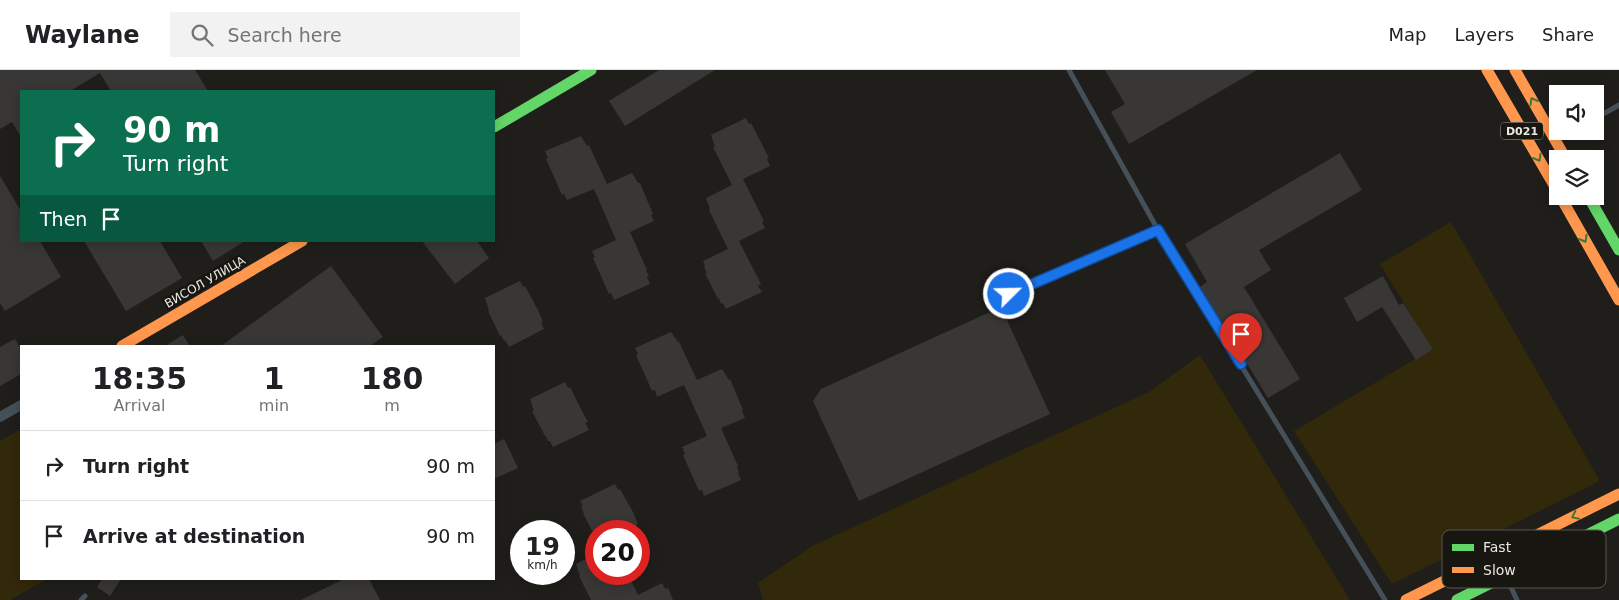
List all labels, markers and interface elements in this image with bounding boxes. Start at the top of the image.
search box [170,12,520,57]
text: Waylane [25,21,140,49]
icon: search [188,21,216,49]
text: Search here [228,24,342,46]
text: Map [1388,24,1426,45]
text: Layers [1454,24,1514,45]
text: Share [1542,24,1594,45]
map controls [1549,85,1604,205]
button: sound [1549,85,1604,140]
one-way arrow [1529,98,1539,107]
icon: right [40,110,105,175]
text: 90 m [123,110,220,150]
road number: D021 [1501,122,1543,140]
button: layers [1549,150,1604,205]
text: Turn right [123,151,228,176]
one-way arrow [1531,152,1541,161]
icon: arrive [97,205,125,233]
text: Then [40,208,87,230]
one-way arrow [1578,233,1588,242]
street label: ВИСОЛ УЛИЦА [162,253,248,311]
position arrow [982,267,1034,319]
pin [1220,313,1262,364]
icon: arrive [1227,320,1255,348]
text: 18:35 [92,361,187,396]
text: 1 [263,361,284,396]
text: 180 [361,361,423,396]
text: Arrival [113,396,165,415]
text: min [259,396,289,415]
text: m [384,396,400,415]
icon: right [40,452,68,480]
text: Turn right [83,455,189,477]
text: 90 m [426,455,475,477]
one-way arrow [1571,510,1580,520]
speed limit sign: 20 [585,520,650,585]
icon: arrive [40,522,68,550]
text: Arrive at destination [83,525,305,547]
text: 90 m [426,525,475,547]
legend [1442,530,1606,588]
text: 19 [525,532,560,561]
text: Fast [1483,539,1512,555]
text: km/h [527,558,558,572]
text: Slow [1483,562,1516,578]

